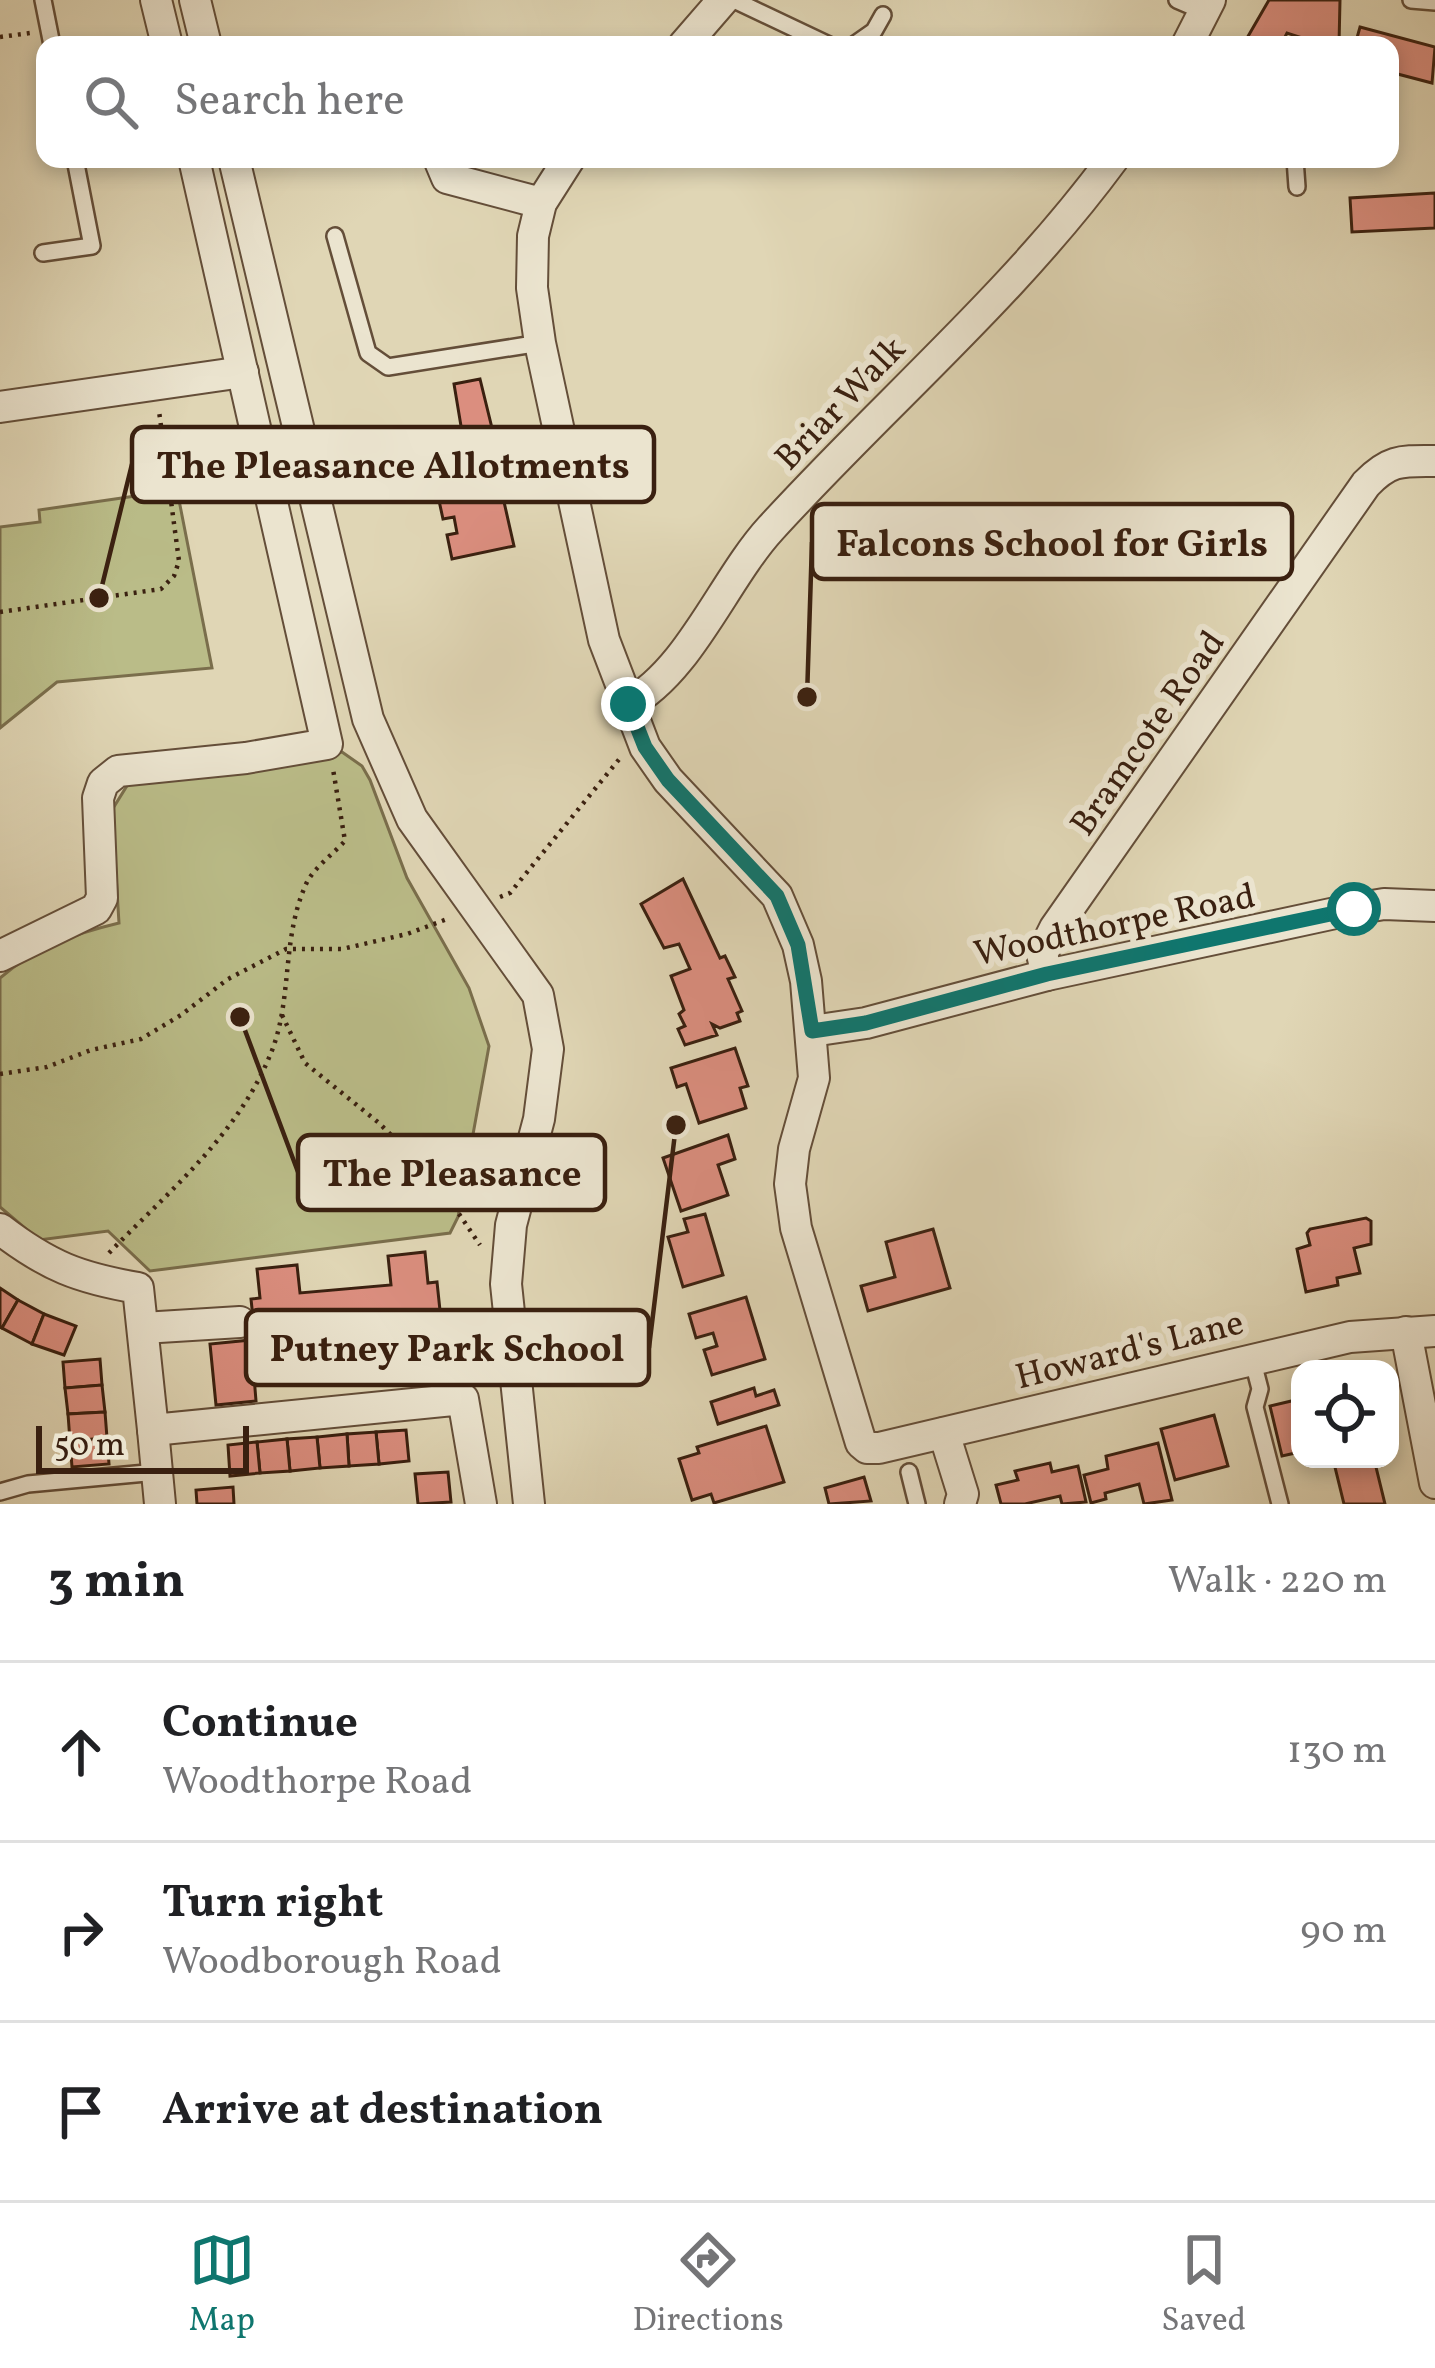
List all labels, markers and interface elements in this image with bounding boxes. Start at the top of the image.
search box [36,36,1399,168]
icon: search [78,69,144,135]
text: Search here [174,71,405,134]
street label: Briar Walk [765,326,919,483]
callout: The Pleasance Allotments [132,427,654,502]
text: The Pleasance Allotments [156,441,630,495]
callout: Falcons School for Girls [812,504,1292,579]
text: Falcons School for Girls [836,519,1268,573]
street label: Bramcote Road [1060,622,1239,847]
route end [601,677,655,731]
street label: Woodthorpe Road [970,873,1260,981]
route start [1327,882,1381,936]
callout: The Pleasance [298,1135,605,1210]
text: The Pleasance [322,1149,582,1203]
street label: Howard's Lane [1011,1299,1249,1404]
callout: Putney Park School [246,1310,649,1385]
text: Putney Park School [269,1324,625,1378]
map controls [1291,1360,1399,1468]
button: locate [1291,1360,1399,1468]
scale bar [36,1420,249,1473]
text: 50 m [54,1424,125,1470]
text: 3 min [48,1547,185,1618]
text: Walk · 220 m [1168,1555,1387,1609]
text: Continue [162,1693,358,1756]
icon: ahead [48,1719,114,1785]
text: 130 m [1287,1725,1387,1779]
text: Woodthorpe Road [162,1756,472,1810]
text: Turn right [162,1873,383,1936]
icon: right [48,1899,114,1965]
text: 90 m [1300,1905,1387,1959]
text: Woodborough Road [162,1936,502,1990]
icon: arrive [48,2079,114,2145]
text: Arrive at destination [162,2080,603,2143]
tab: Map [189,2227,255,2345]
tab: Directions [632,2227,784,2345]
tab: Saved [1161,2227,1246,2345]

